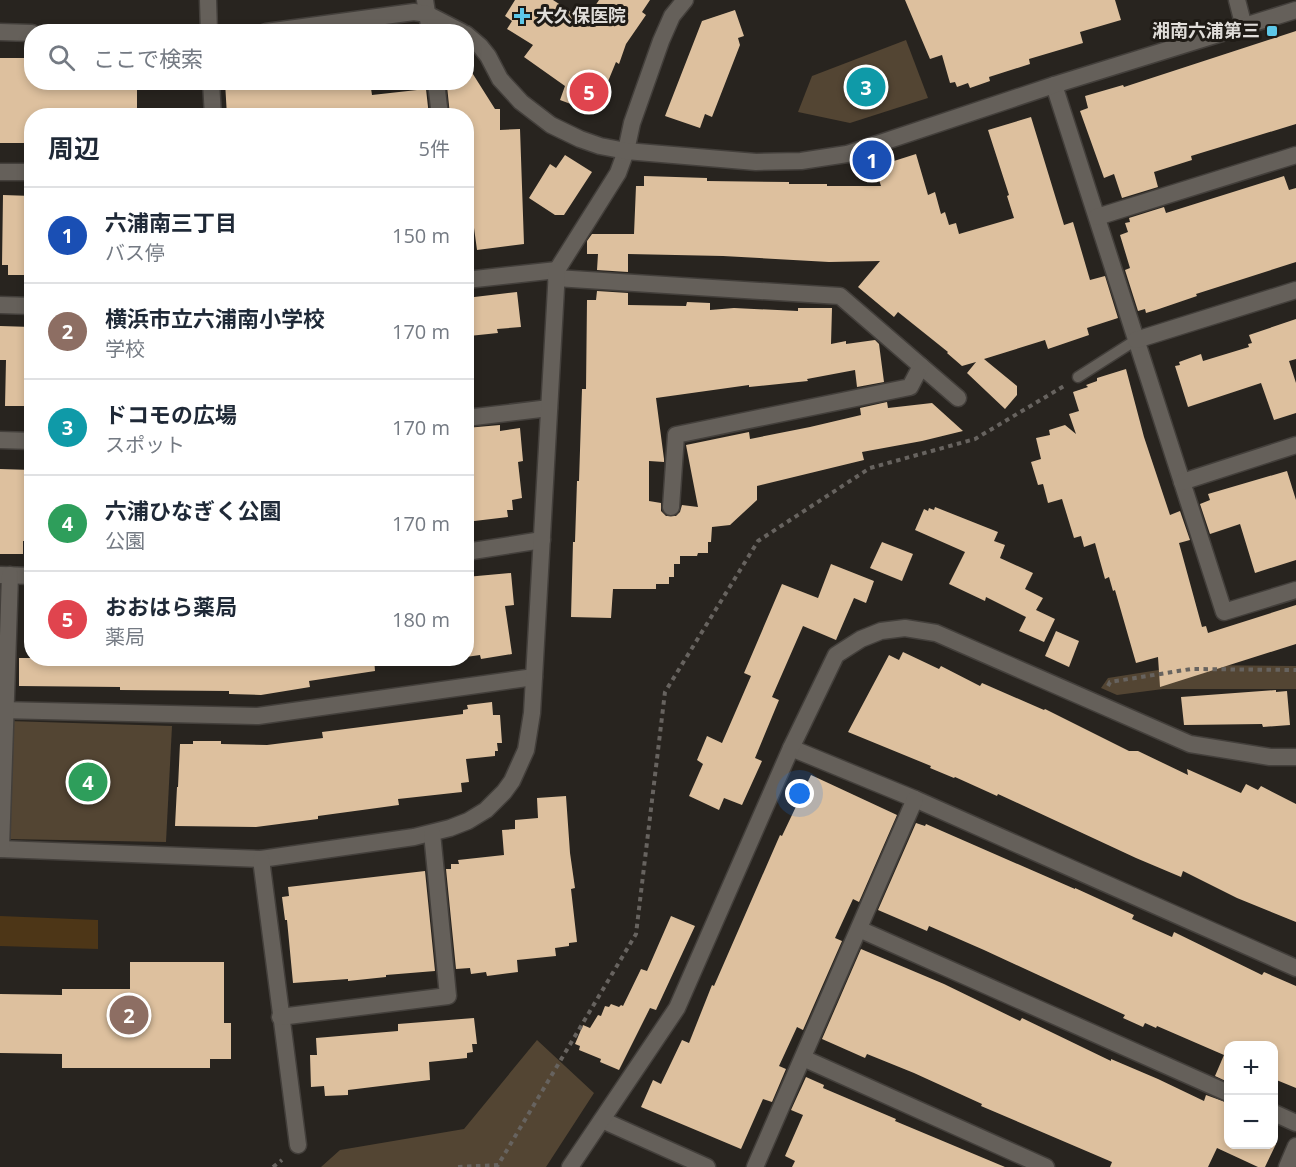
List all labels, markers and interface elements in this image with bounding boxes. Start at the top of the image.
place label: 大久保医院 [536,3,626,27]
marker: 大久保医院 [513,7,531,25]
place label: 湘南六浦第三 [1152,18,1260,42]
search box [24,24,474,90]
marker: 湘南六浦第三 [1265,24,1279,38]
icon: search [45,41,78,74]
text: ここで検索 [93,43,203,73]
pin: 3 [846,64,886,110]
pin: 5 [570,70,608,115]
text: 周辺 [48,130,100,166]
text: 5件 [419,135,450,162]
pin: 1 [852,138,892,182]
text: 六浦南三丁目 [105,207,237,237]
text: 1 [62,222,73,249]
text: 150 m [392,222,450,249]
text: バス停 [105,239,165,266]
text: 横浜市立六浦南小学校 [105,303,325,333]
text: 2 [62,318,73,345]
text: 170 m [392,318,450,345]
text: 学校 [105,335,145,362]
text: ドコモの広場 [105,399,237,429]
text: 3 [62,414,73,441]
text: 170 m [392,414,450,441]
text: スポット [105,431,185,458]
text: 六浦ひなぎく公園 [105,495,281,525]
text: 4 [62,510,73,537]
text: 170 m [392,510,450,537]
text: 公園 [105,527,145,554]
text: おおはら薬局 [105,591,237,621]
text: 5 [62,606,73,633]
text: 180 m [392,606,450,633]
text: 薬局 [105,623,145,650]
pin: 4 [68,760,107,804]
your location [785,779,814,808]
pin: 2 [110,992,148,1038]
map controls [1224,1041,1278,1149]
button: + [1224,1041,1278,1095]
button: − [1224,1095,1278,1149]

